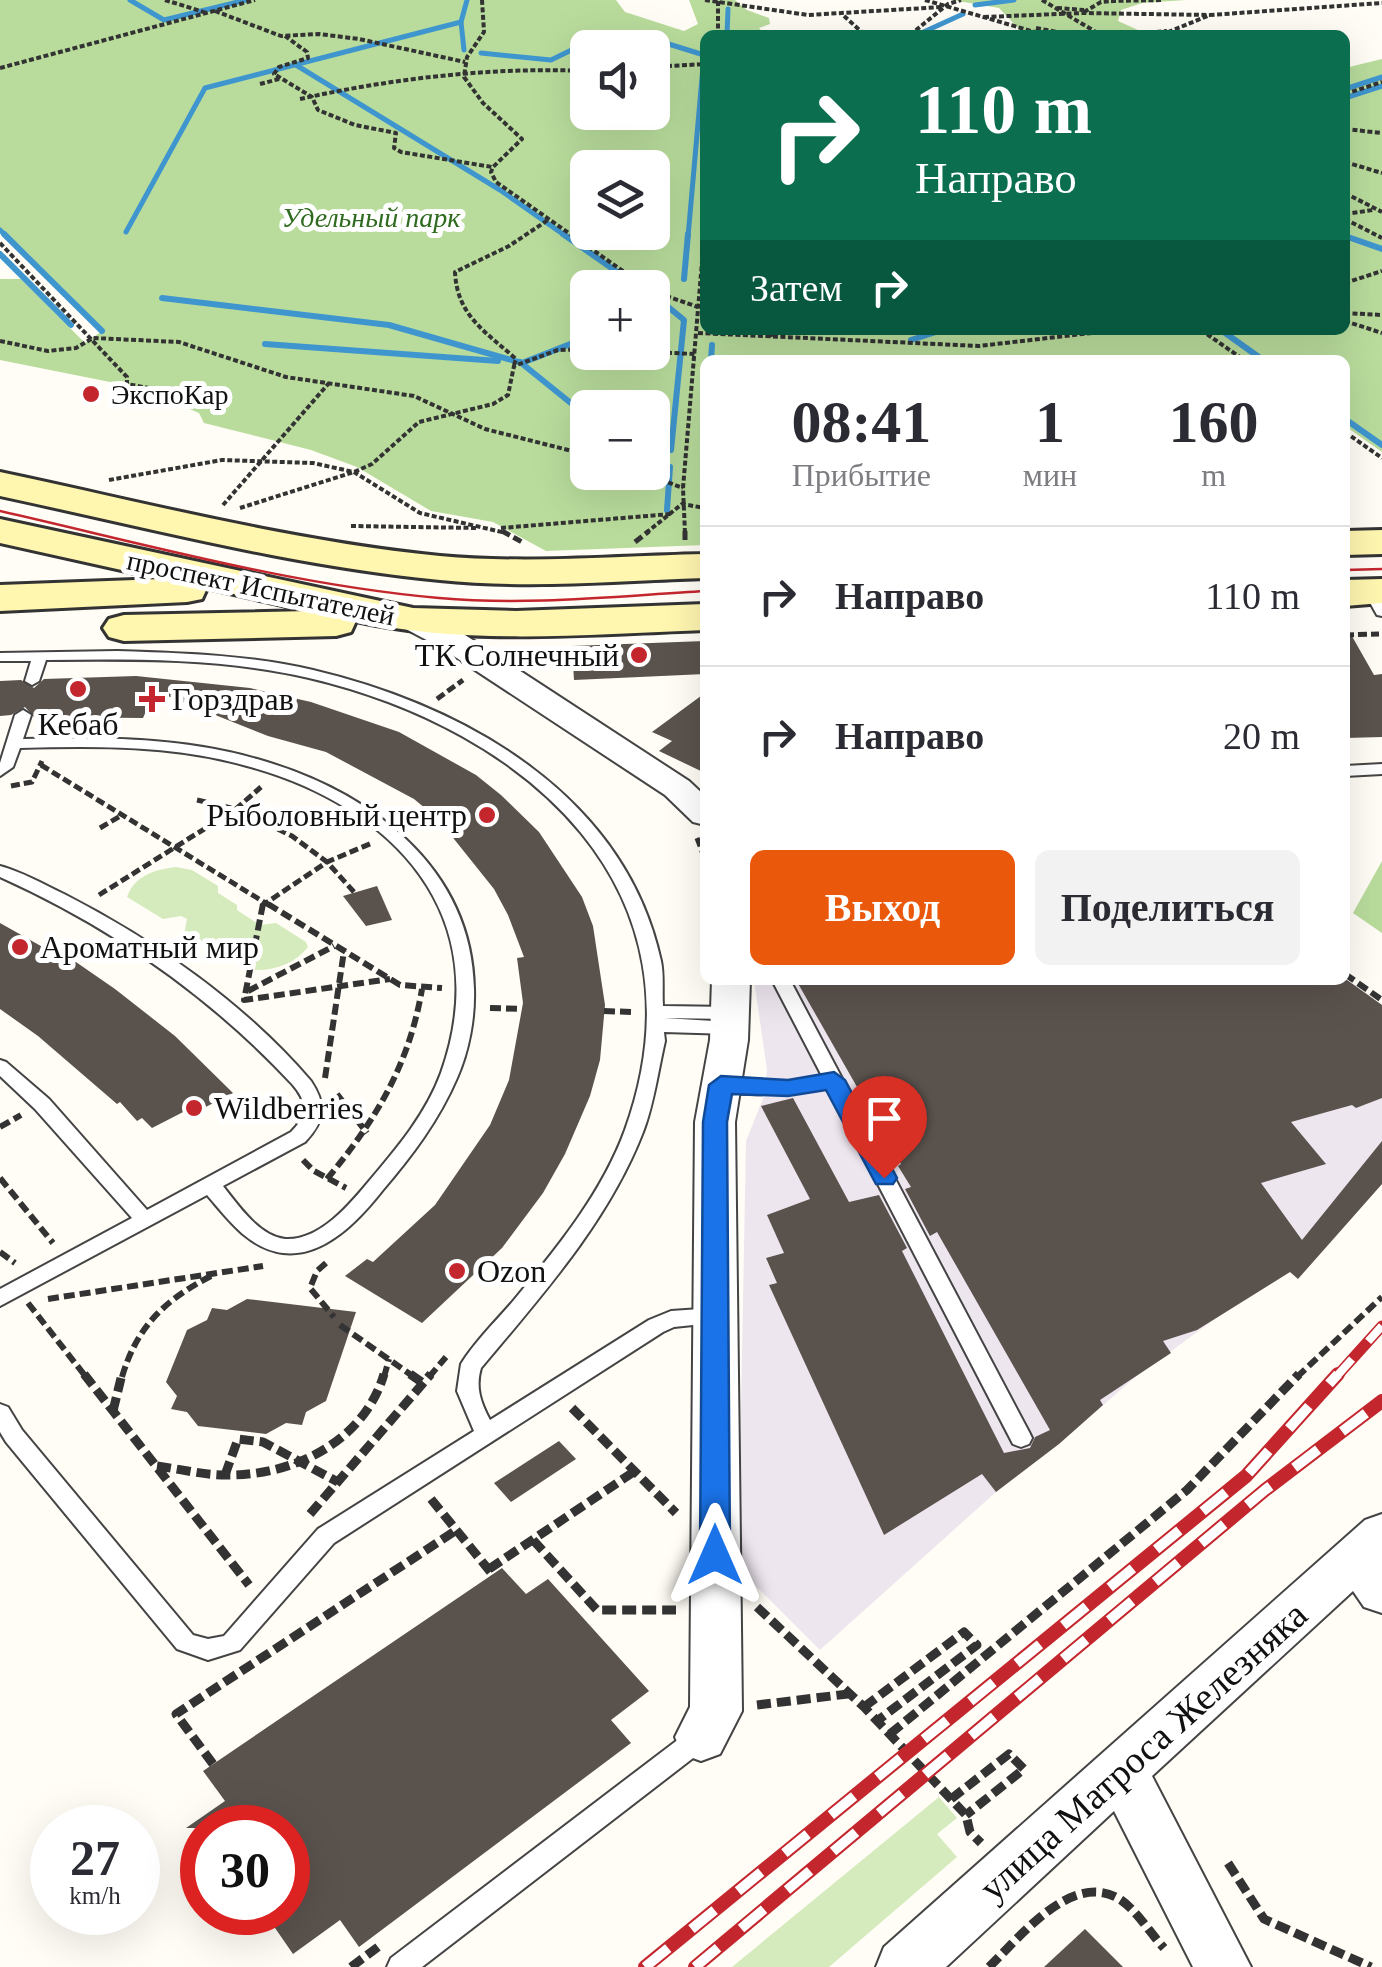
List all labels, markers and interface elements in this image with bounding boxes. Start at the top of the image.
map controls [570,30,670,490]
button: sound [570,30,670,130]
icon: right [750,70,880,200]
text: 110 m [915,71,1092,148]
button: layers [570,150,670,250]
text: Направо [915,153,1077,203]
park label: Удельный парк [282,202,461,233]
icon: right [862,260,917,315]
text: Затем [750,267,842,309]
button: + [570,270,670,370]
place label: ЭкспоКар [111,379,229,410]
marker: ЭкспоКар [80,383,102,405]
text: 08:41 [791,389,931,455]
text: 1 [1035,389,1065,455]
text: 160 [1169,389,1259,455]
button: − [570,390,670,490]
text: Прибытие [792,457,931,493]
text: мин [1023,457,1077,493]
text: m [1201,457,1226,493]
street label: проспект Испытателей [124,544,398,632]
icon: right [750,569,805,624]
text: Направо [835,575,984,617]
text: 110 m [1205,575,1300,617]
place label: ТК Солнечный [415,637,619,673]
marker: ТК Солнечный [628,644,650,666]
marker: Кебаб [67,678,89,700]
place label: Горздрав [172,681,294,717]
marker: Горздрав [141,688,163,710]
place label: Кебаб [37,706,119,742]
icon: right [750,709,805,764]
text: Направо [835,715,984,757]
text: 20 m [1223,715,1300,757]
place label: Рыболовный центр [206,797,467,833]
marker: Рыболовный центр [476,804,498,826]
button: Выход [750,850,1015,965]
button: Поделиться [1035,850,1300,965]
place label: Ароматный мир [40,929,259,965]
marker: Ароматный мир [9,936,31,958]
pin [842,1076,927,1179]
place label: Wildberries [214,1090,364,1126]
icon: arrive [857,1091,912,1146]
marker: Wildberries [183,1097,205,1119]
place label: Ozon [477,1253,546,1289]
marker: Ozon [446,1260,468,1282]
position arrow [663,1503,767,1607]
street label: улица Матроса Железняка [971,1593,1315,1909]
speed limit sign: 30 [180,1805,310,1935]
text: 27 [70,1830,120,1886]
text: km/h [69,1882,121,1909]

